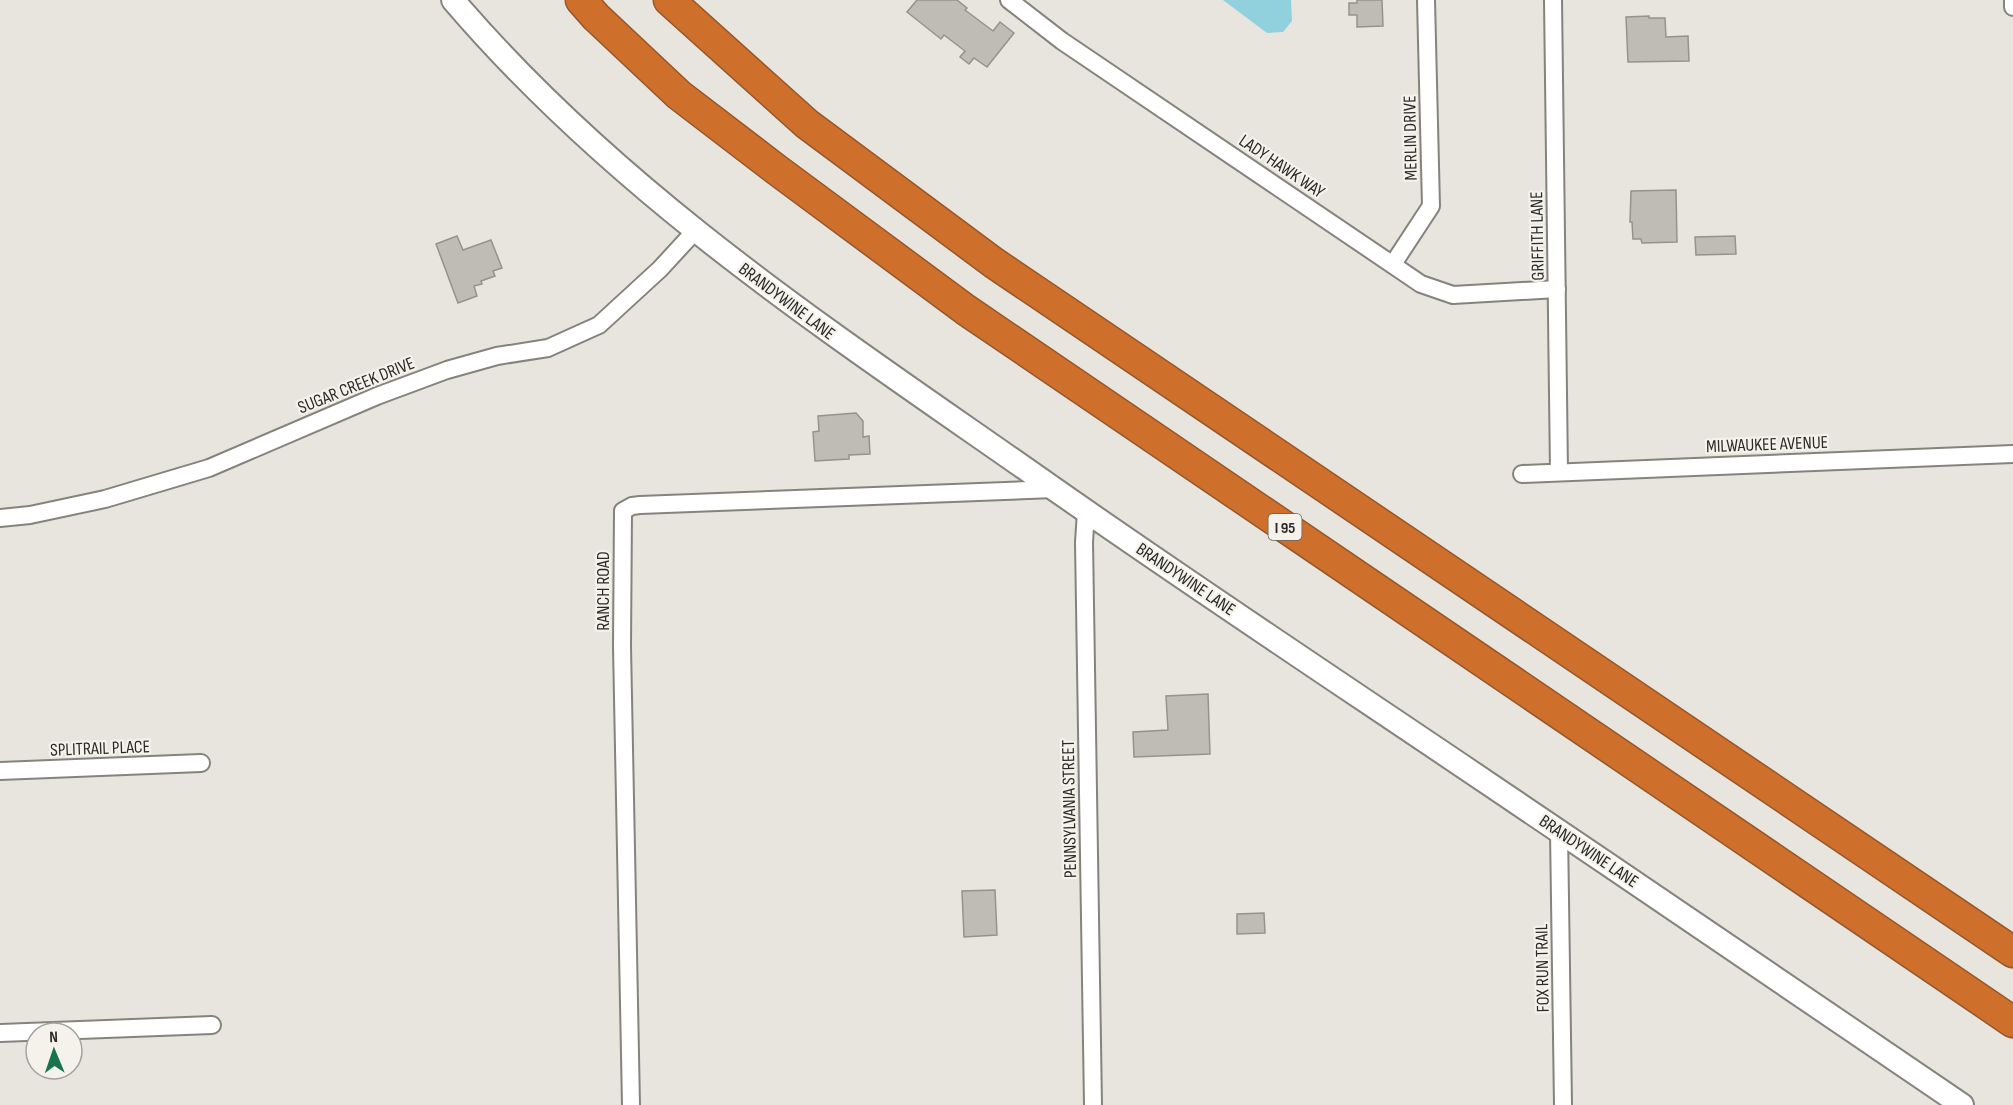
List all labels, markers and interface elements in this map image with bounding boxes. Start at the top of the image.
street label: MERLIN DRIVE [1399,95,1422,181]
street label: LADY HAWK WAY [1235,130,1329,203]
street label: GRIFFITH LANE [1526,191,1549,281]
street label: BRANDYWINE LANE [734,258,839,344]
street label: SUGAR CREEK DRIVE [295,353,418,418]
street label: MILWAUKEE AVENUE [1706,432,1828,457]
road number: I 95 [1268,514,1302,540]
street label: BRANDYWINE LANE [1132,539,1239,620]
street label: RANCH ROAD [593,551,614,631]
street label: SPLITRAIL PLACE [50,736,150,761]
street label: PENNSYLVANIA STREET [1058,740,1081,878]
street label: BRANDYWINE LANE [1535,811,1642,892]
street label: FOX RUN TRAIL [1531,923,1554,1012]
north arrow [24,1021,84,1081]
text: N [49,1028,58,1047]

